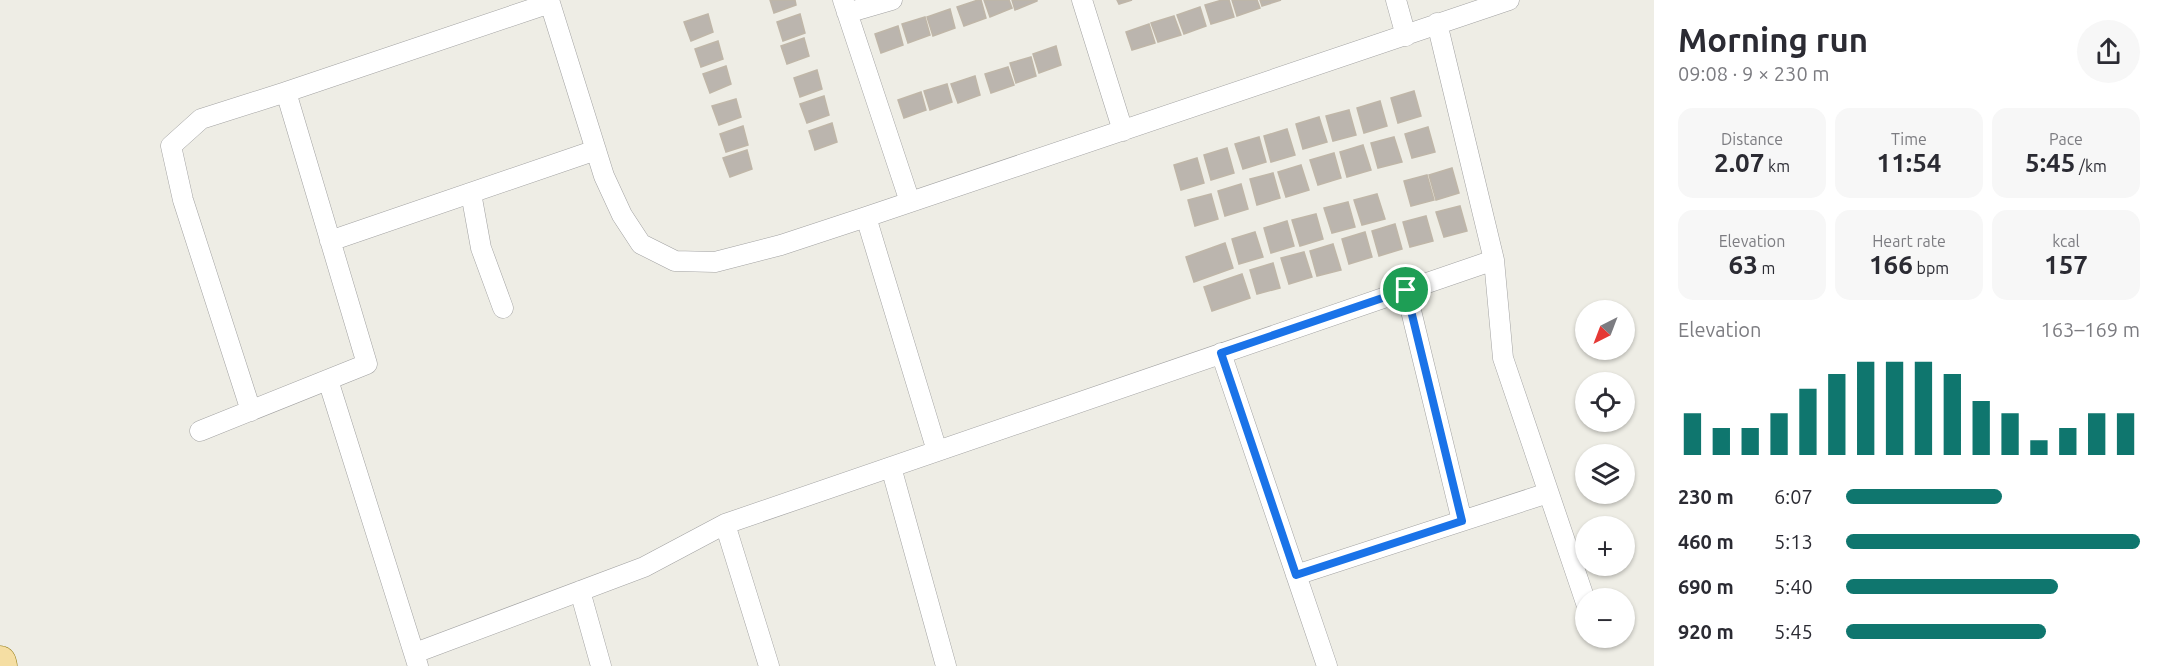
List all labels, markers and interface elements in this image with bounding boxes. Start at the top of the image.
button: share [2077,20,2140,83]
text: Morning run [1678,21,1868,58]
text: 09:08 · 9 × 230 m [1678,62,1830,85]
text: Distance [1721,130,1783,148]
text: Time [1891,130,1927,148]
text: Pace [2049,130,2083,148]
text: 2.07 [1714,148,1764,177]
text: 11:54 [1876,148,1942,177]
text: 5:45 [2025,148,2075,177]
text: km [1764,157,1790,175]
text: /km [2075,157,2107,175]
text: Elevation [1719,232,1785,250]
text: Heart rate [1872,232,1946,250]
text: kcal [2052,232,2080,250]
text: 63 [1729,250,1758,279]
text: 166 [1869,250,1913,279]
text: 157 [2044,250,2088,279]
text: m [1758,259,1775,277]
text: bpm [1913,259,1949,277]
pin [1380,264,1431,315]
icon: arrive [1389,273,1422,306]
north arrow [1575,300,1635,360]
map controls [1575,300,1635,648]
text: Elevation [1678,318,1761,341]
text: 163–169 m [2041,318,2140,341]
button: locate [1575,372,1635,432]
button: layers [1575,444,1635,504]
text: 230 m [1678,485,1734,508]
text: 6:07 [1774,485,1813,508]
button: + [1575,516,1635,576]
text: 460 m [1678,530,1734,553]
text: 5:13 [1774,530,1813,553]
text: 690 m [1678,575,1734,598]
text: 5:40 [1774,575,1813,598]
button: − [1575,588,1635,648]
text: 920 m [1678,620,1734,643]
text: 5:45 [1774,620,1813,643]

